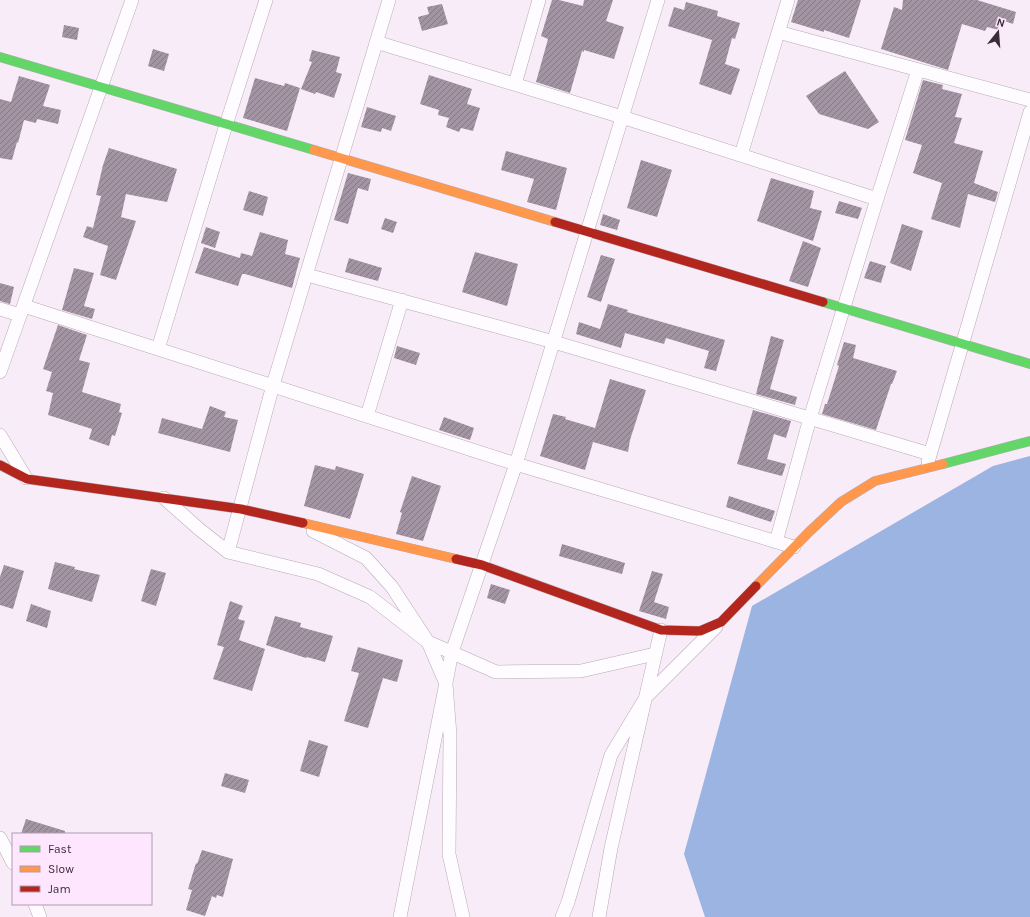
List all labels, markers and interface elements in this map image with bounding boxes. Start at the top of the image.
north arrow [978,12,1018,52]
text: N [995,16,1006,30]
legend [12,833,152,905]
text: Fast [48,842,72,856]
text: Slow [48,862,74,876]
text: Jam [48,882,71,896]

